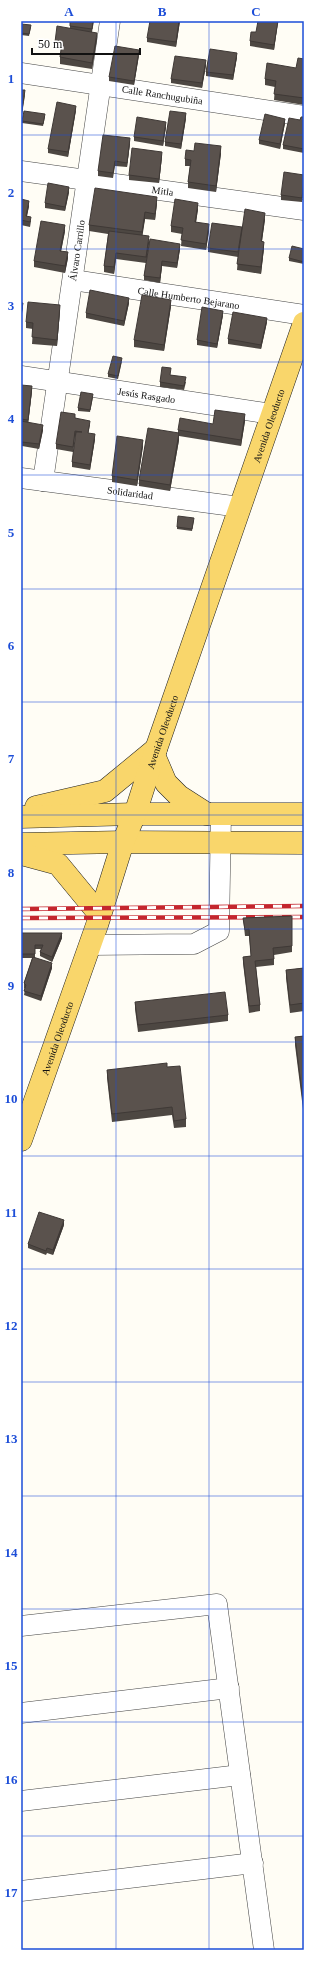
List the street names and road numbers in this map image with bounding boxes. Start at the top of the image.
street label: Calle Ranchugubiña [121,83,204,106]
street label: Mitla [151,184,175,198]
street label: Álvaro Carrillo [67,219,86,282]
street label: Calle Humberto Bejarano [137,284,240,311]
street label: Jesús Rasgado [117,385,176,405]
street label: Avenida Oleoducto [250,387,286,464]
street label: Solidaridad [106,484,154,501]
street label: Avenida Oleoducto [144,693,180,770]
street label: Avenida Oleoducto [39,1000,75,1076]

